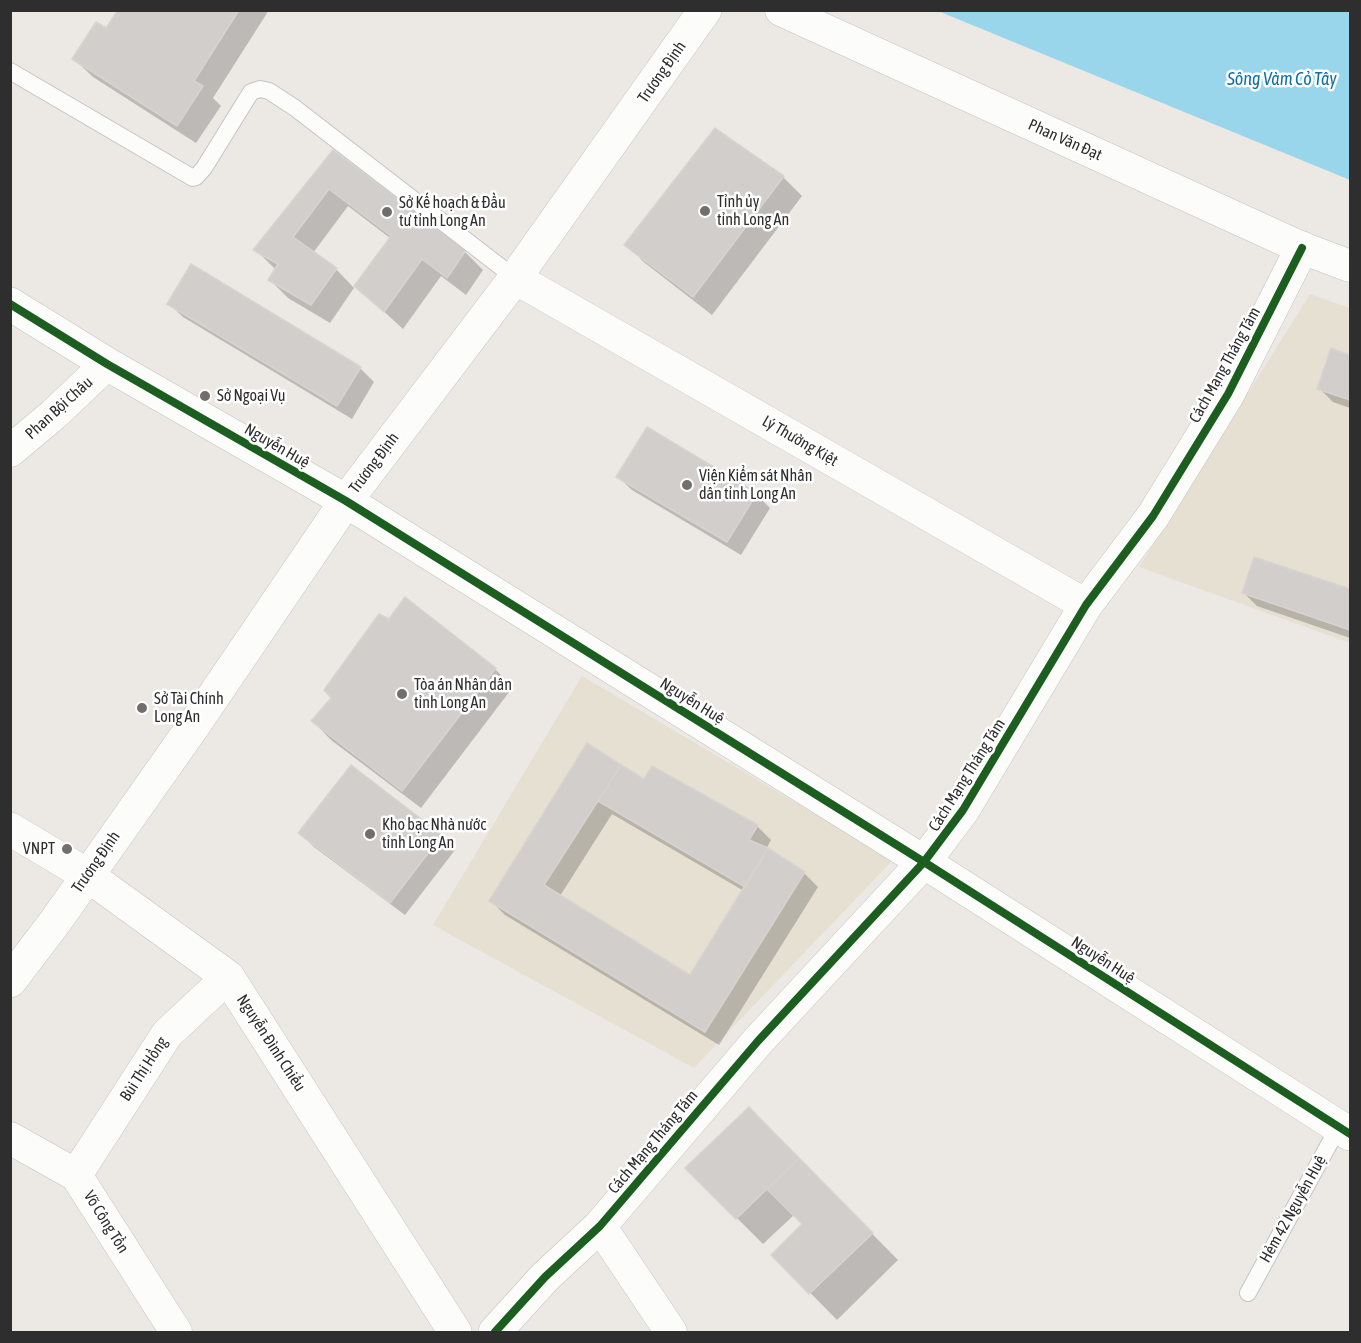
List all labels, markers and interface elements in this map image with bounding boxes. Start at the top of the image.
street label: Trương Định [634,37,690,107]
water label: Sông Vàm Cỏ Tây [1227,68,1337,90]
street label: Phan Văn Đạt [1025,115,1105,165]
place label: Tỉnh ủy tỉnh Long An [717,192,789,230]
place label: Sở Kế hoạch & Đầu tư tỉnh Long An [399,193,506,231]
marker: Tỉnh ủy tỉnh Long An [698,204,712,218]
marker: Sở Kế hoạch & Đầu tư tỉnh Long An [380,205,394,219]
street label: Cách Mạng Tháng Tám [1185,304,1265,426]
street label: Phan Bội Châu [21,373,97,443]
place label: Sở Ngoại Vụ [217,386,286,406]
marker: Sở Ngoại Vụ [198,389,212,403]
street label: Lý Thường Kiệt [759,412,841,470]
street label: Nguyễn Huệ [241,420,313,472]
street label: Trương Định [345,429,403,497]
place label: Viện Kiểm sát Nhân dân tỉnh Long An [699,466,813,504]
marker: Viện Kiểm sát Nhân dân tỉnh Long An [680,478,694,492]
street label: Nguyễn Huệ [656,674,728,728]
place label: Tòa án Nhân dân tỉnh Long An [414,675,512,713]
marker: Tòa án Nhân dân tỉnh Long An [395,687,409,701]
place label: Sở Tài Chính Long An [154,689,224,727]
marker: Sở Tài Chính Long An [135,701,149,715]
street label: Cách Mạng Tháng Tám [925,715,1009,835]
place label: Kho bạc Nhà nước tỉnh Long An [382,815,486,853]
street label: Trương Định [68,827,124,897]
marker: Kho bạc Nhà nước tỉnh Long An [363,827,377,841]
place label: VNPT [23,839,55,859]
marker: VNPT [60,842,74,856]
street label: Nguyễn Huệ [1068,932,1138,988]
street label: Nguyễn Đình Chiểu [233,991,309,1095]
street label: Bùi Thị Hồng [116,1033,172,1105]
street label: Cách Mạng Tháng Tám [604,1086,702,1198]
street label: Hẻm 42 Nguyễn Huệ [1256,1152,1330,1266]
street label: Võ Công Tồn [79,1187,133,1257]

